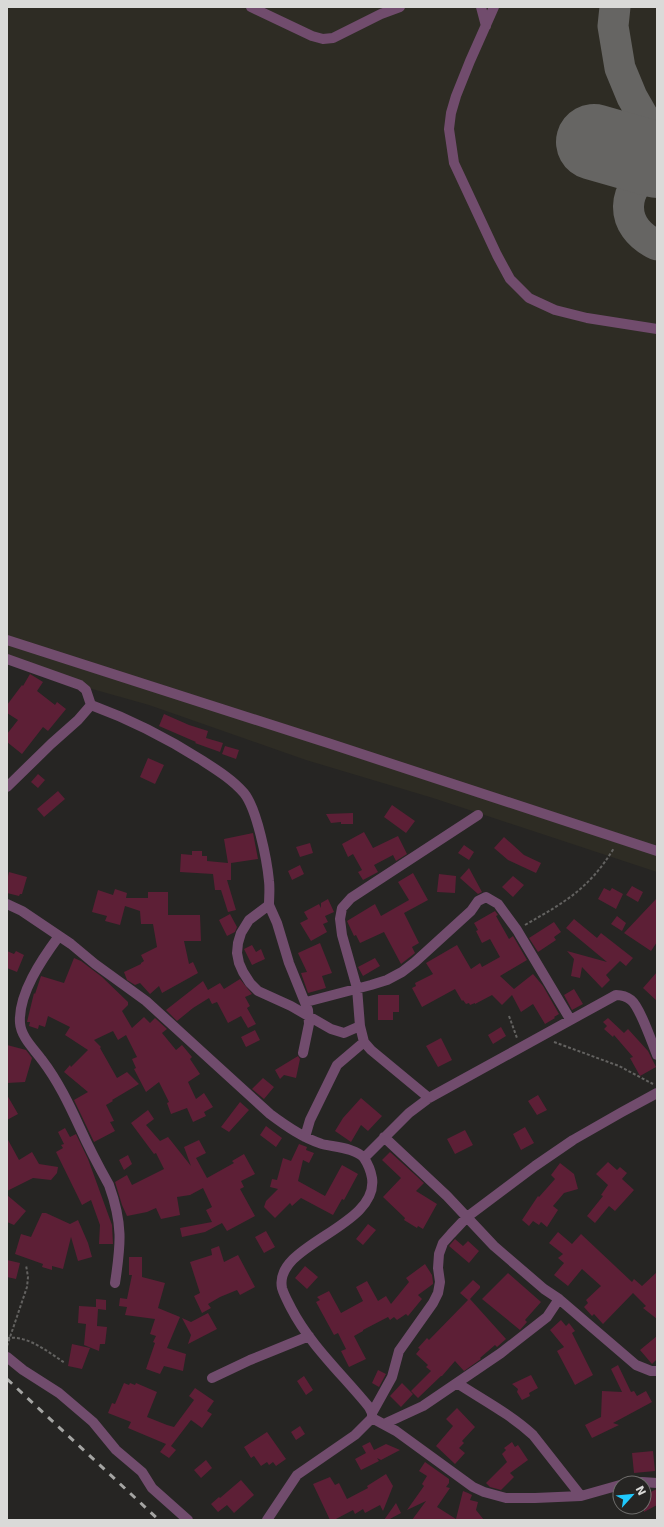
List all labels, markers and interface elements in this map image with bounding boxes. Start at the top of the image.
north arrow [612,1475,652,1515]
text: N [633,1484,648,1498]

